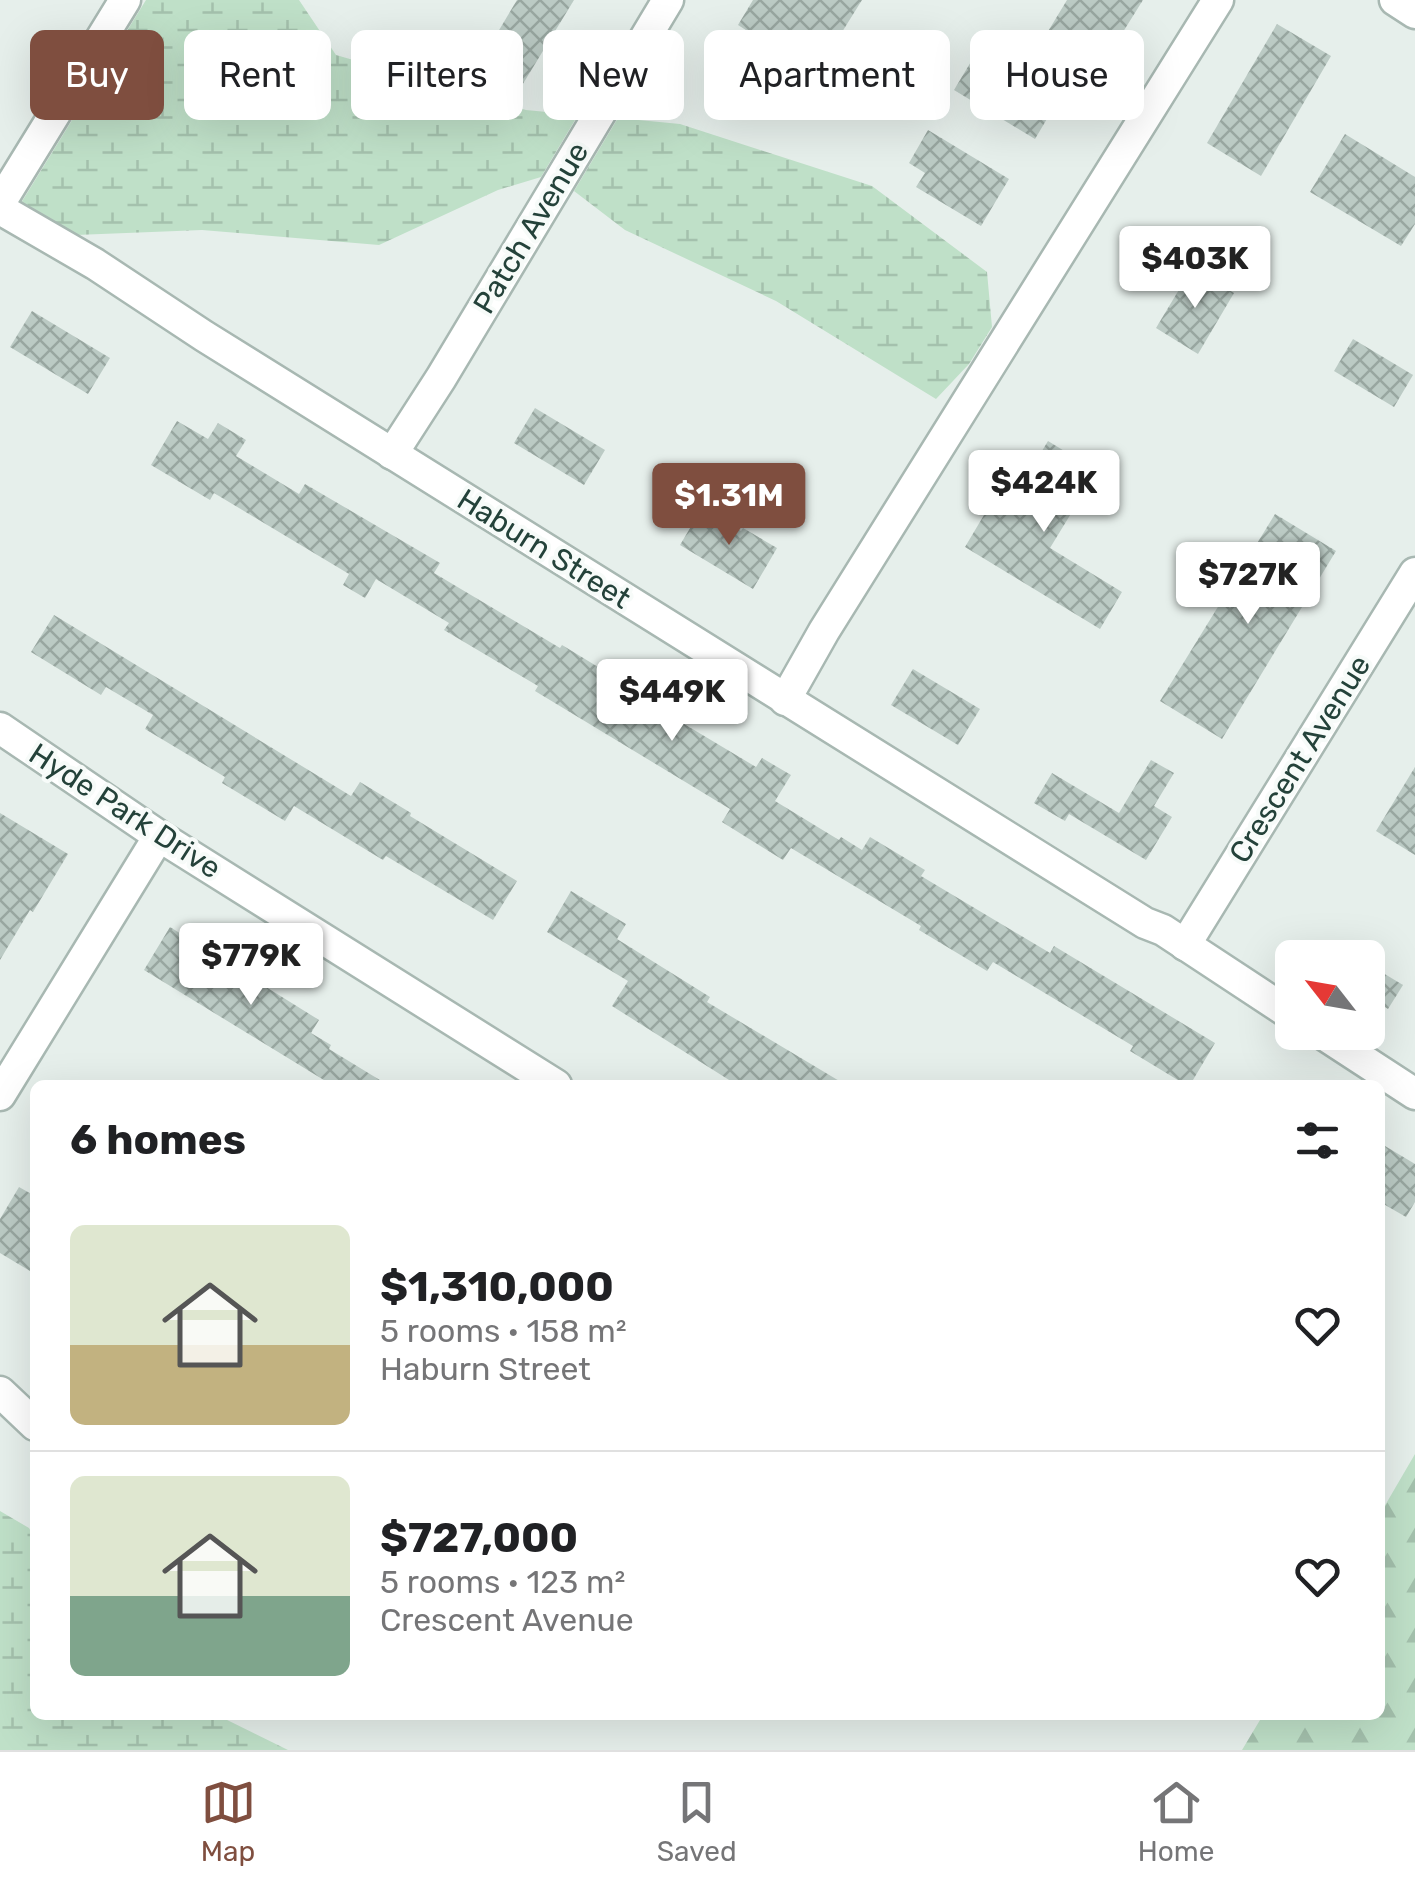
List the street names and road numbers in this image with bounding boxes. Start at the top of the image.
street label: Patch Avenue [466,136,596,320]
street label: Haburn Street [451,481,638,617]
street label: Crescent Avenue [1222,649,1378,869]
street label: Hyde Park Drive [22,736,228,886]

